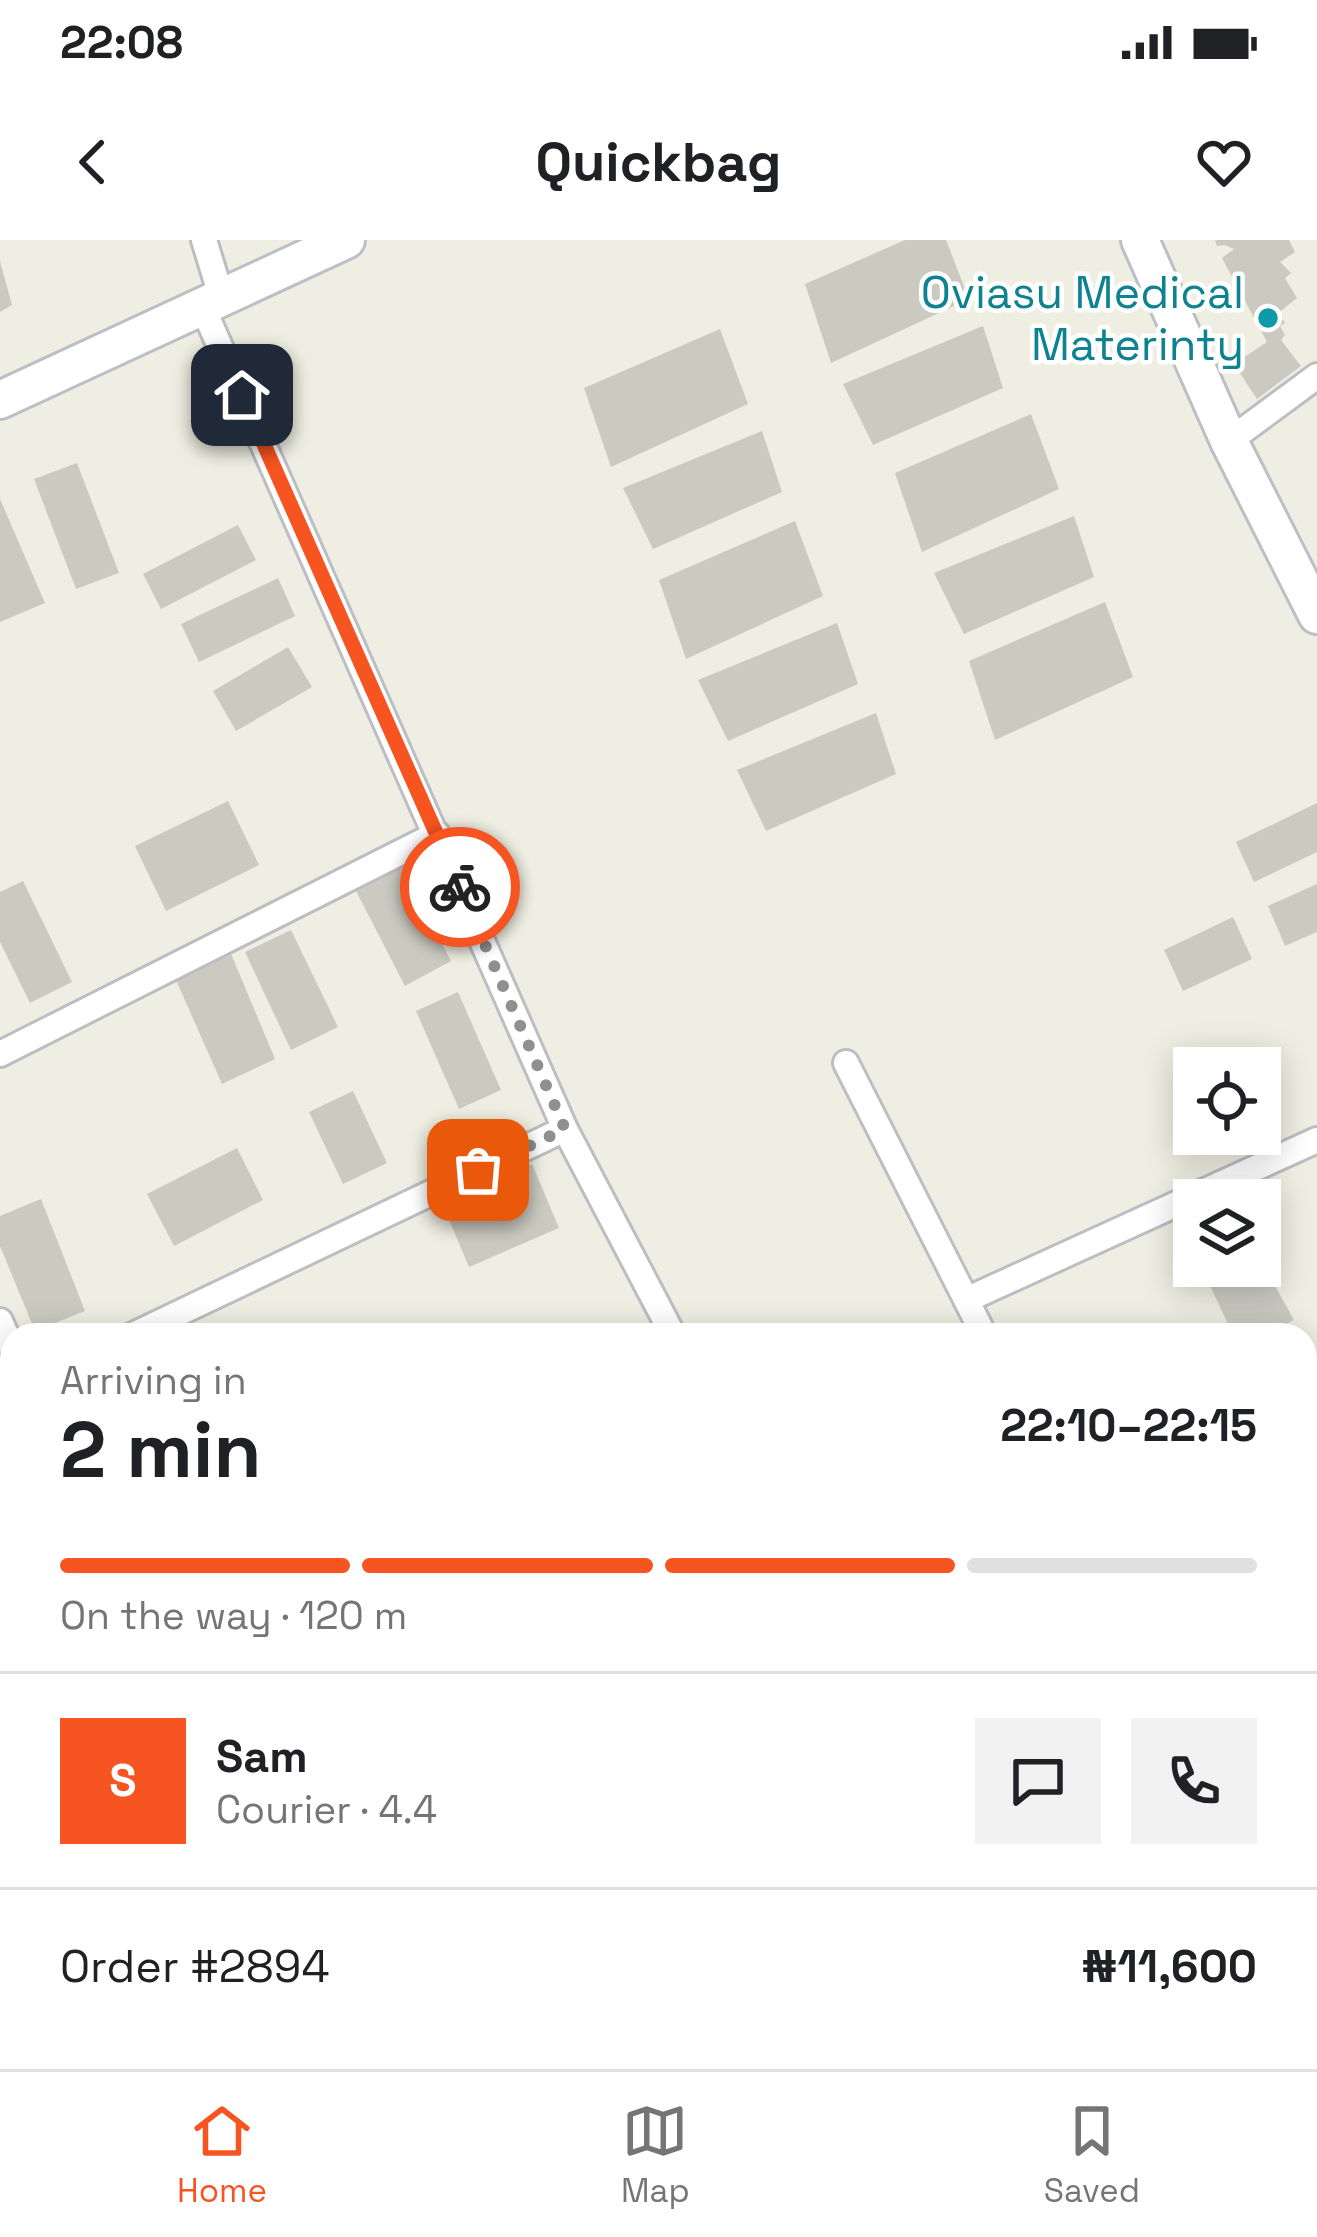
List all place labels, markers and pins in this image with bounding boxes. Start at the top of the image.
place label: Oviasu Medical Materinty [921,264,1244,373]
marker: Oviasu Medical Materinty [1255,305,1281,331]
pin [191,344,293,446]
pin [427,1119,529,1221]

